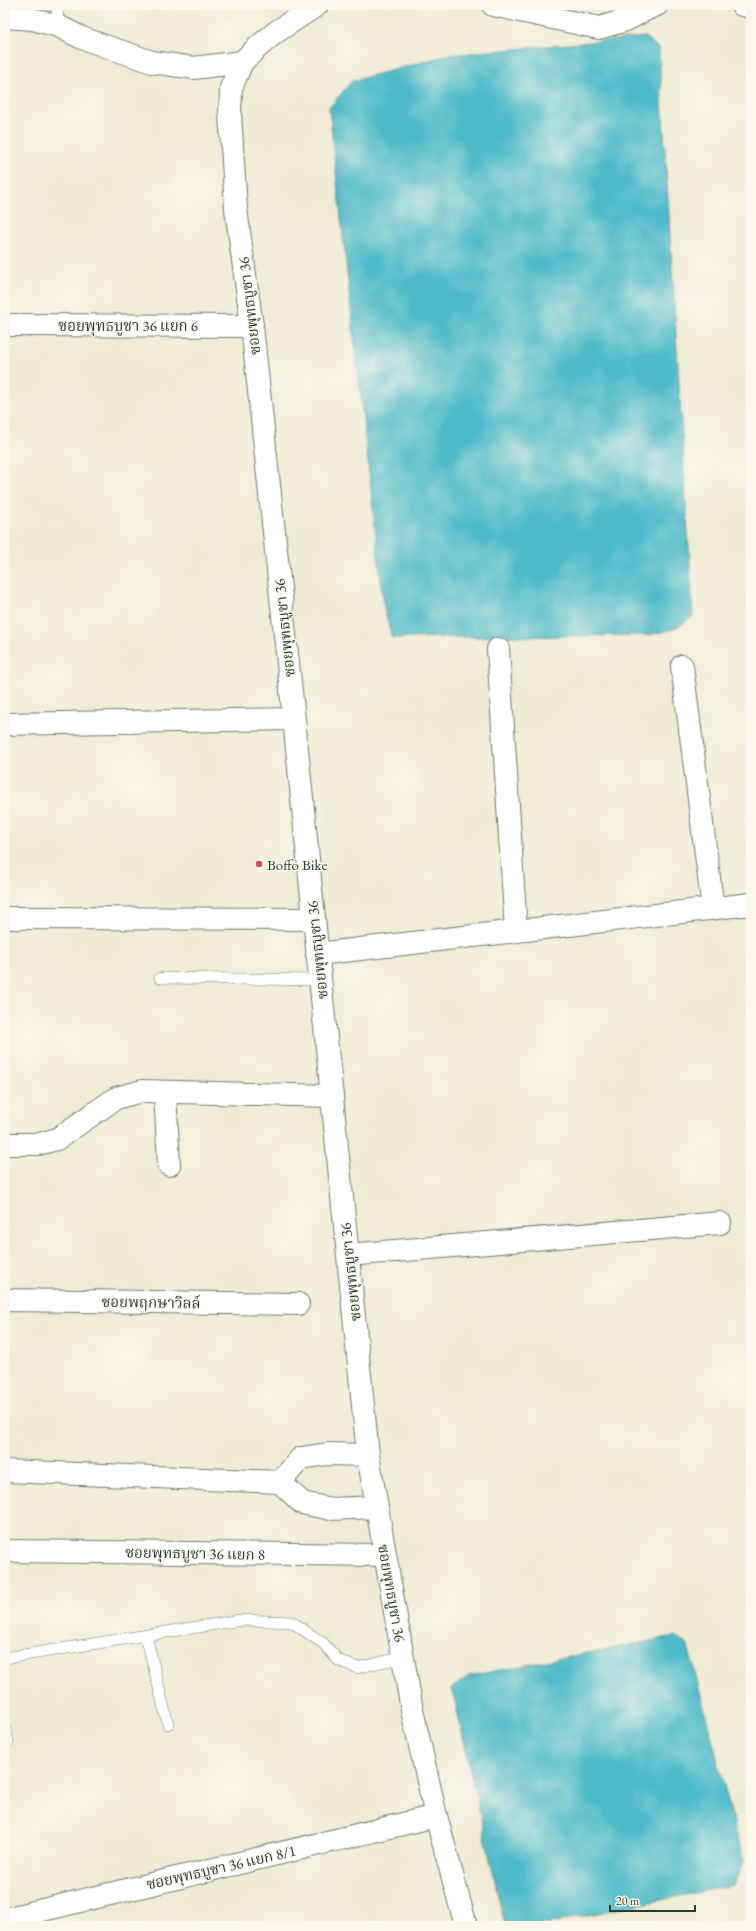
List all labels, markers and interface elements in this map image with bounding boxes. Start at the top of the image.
street label: ซอยพุทธบูชา 36 [234,256,266,356]
street label: ซอยพุทธบูชา 36 แยก 6 [58,316,198,337]
street label: ซอยพุทธบูชา 36 [269,578,301,678]
place label: Boffo Bike [267,855,327,874]
marker: Boffo Bike [254,859,264,869]
street label: ซอยพุทธบูชา 36 [302,900,334,1000]
street label: ซอยพุทธบูชา 36 [335,1222,367,1322]
street label: ซอยพฤกษาวิลล์ [101,1292,201,1312]
street label: ซอยพุทธบูชา 36 แยก 8 [125,1542,265,1566]
street label: ซอยพุทธบูชา 36 [372,1543,410,1644]
street label: ซอยพุทธบูชา 36 แยก 8/1 [144,1841,298,1895]
scale bar [610,1887,695,1913]
text: 20 m [616,1893,640,1909]

